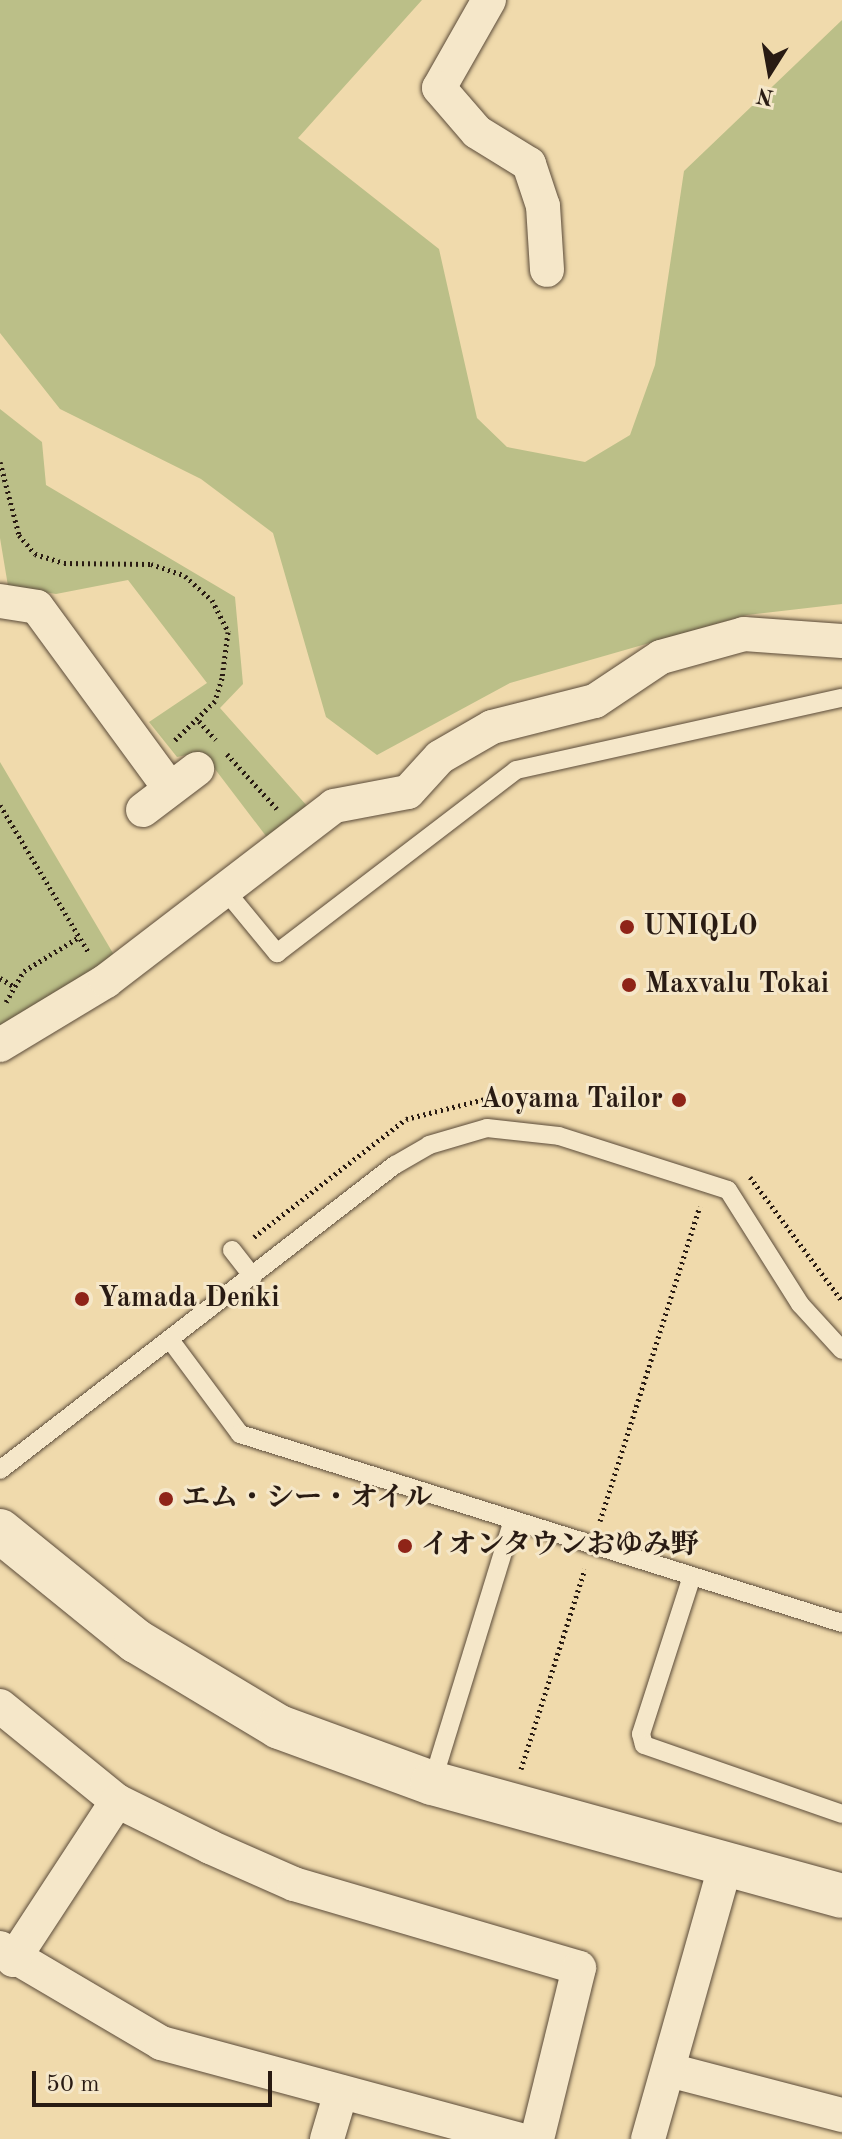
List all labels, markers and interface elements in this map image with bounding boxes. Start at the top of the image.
north arrow [730,32,810,112]
text: N [755,83,776,108]
place label: UNIQLO [643,910,758,944]
marker: UNIQLO [618,918,636,936]
place label: Maxvalu Tokai [645,968,829,1002]
marker: Maxvalu Tokai [620,976,638,994]
place label: Aoyama Tailor [480,1083,663,1117]
marker: Aoyama Tailor [670,1091,688,1109]
place label: Yamada Denki [98,1282,280,1316]
marker: Yamada Denki [73,1290,91,1308]
place label: エム・シー・オイル [182,1482,434,1516]
marker: エム・シー・オイル [157,1490,175,1508]
place label: イオンタウンおゆみ野 [421,1529,701,1563]
marker: イオンタウンおゆみ野 [396,1537,414,1555]
scale bar [36,2055,276,2105]
text: 50 m [46,2073,100,2097]

